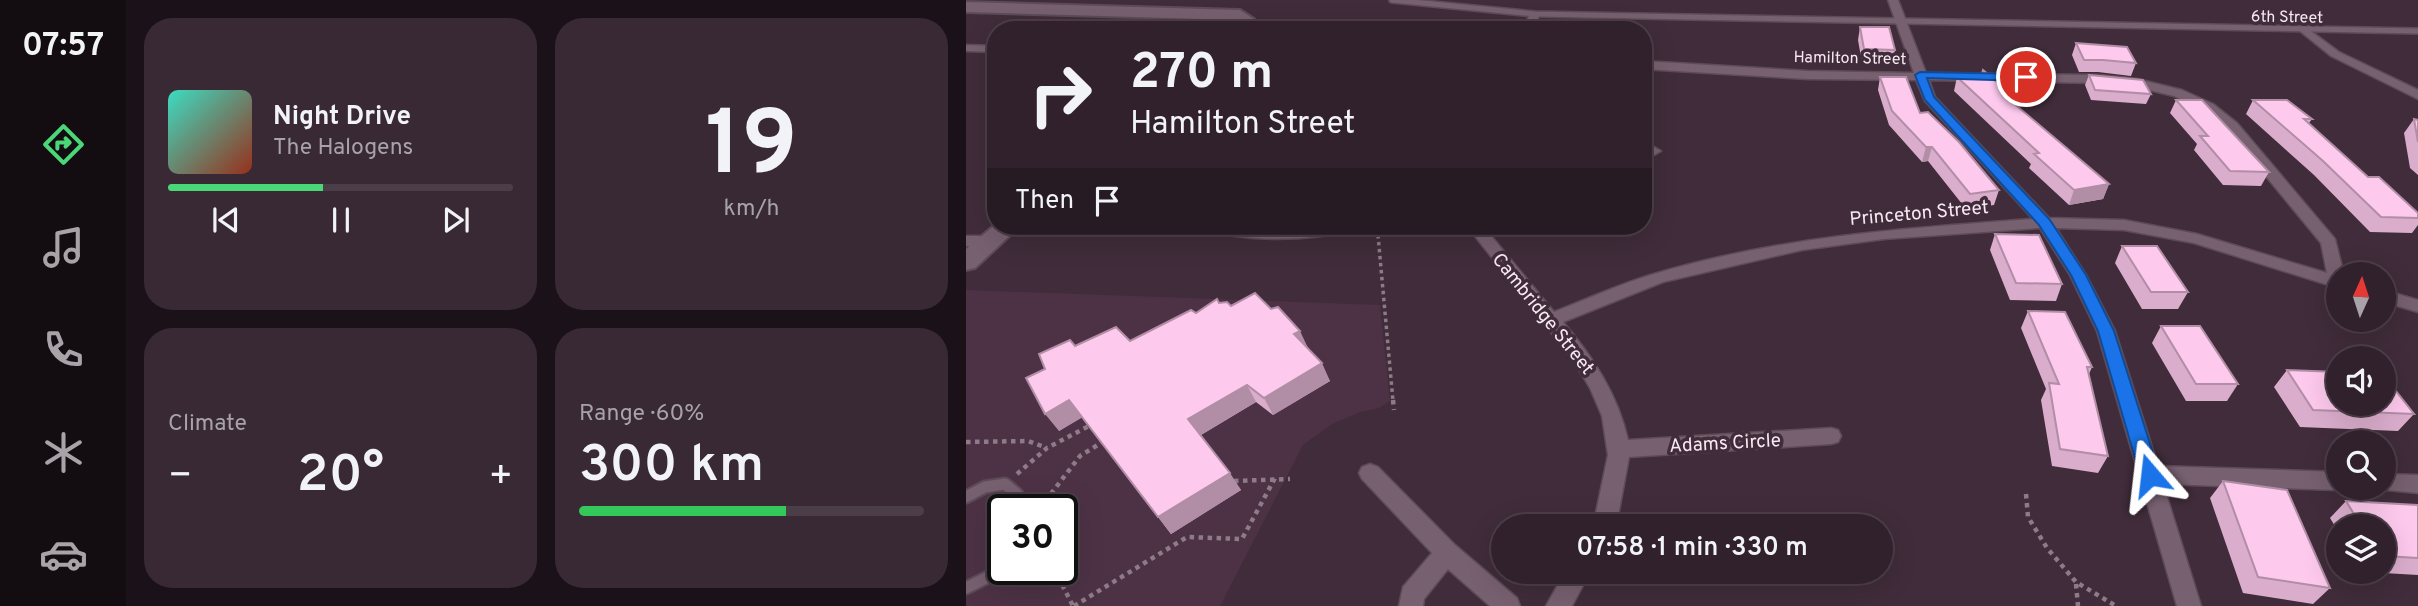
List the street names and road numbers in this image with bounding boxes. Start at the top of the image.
street label: 6th Street [2251,7,2323,29]
street label: Hamilton Street [1793,48,1906,70]
street label: Princeton Street [1849,196,1990,232]
street label: Cambridge Street [1486,249,1599,380]
street label: Adams Circle [1669,429,1782,459]

